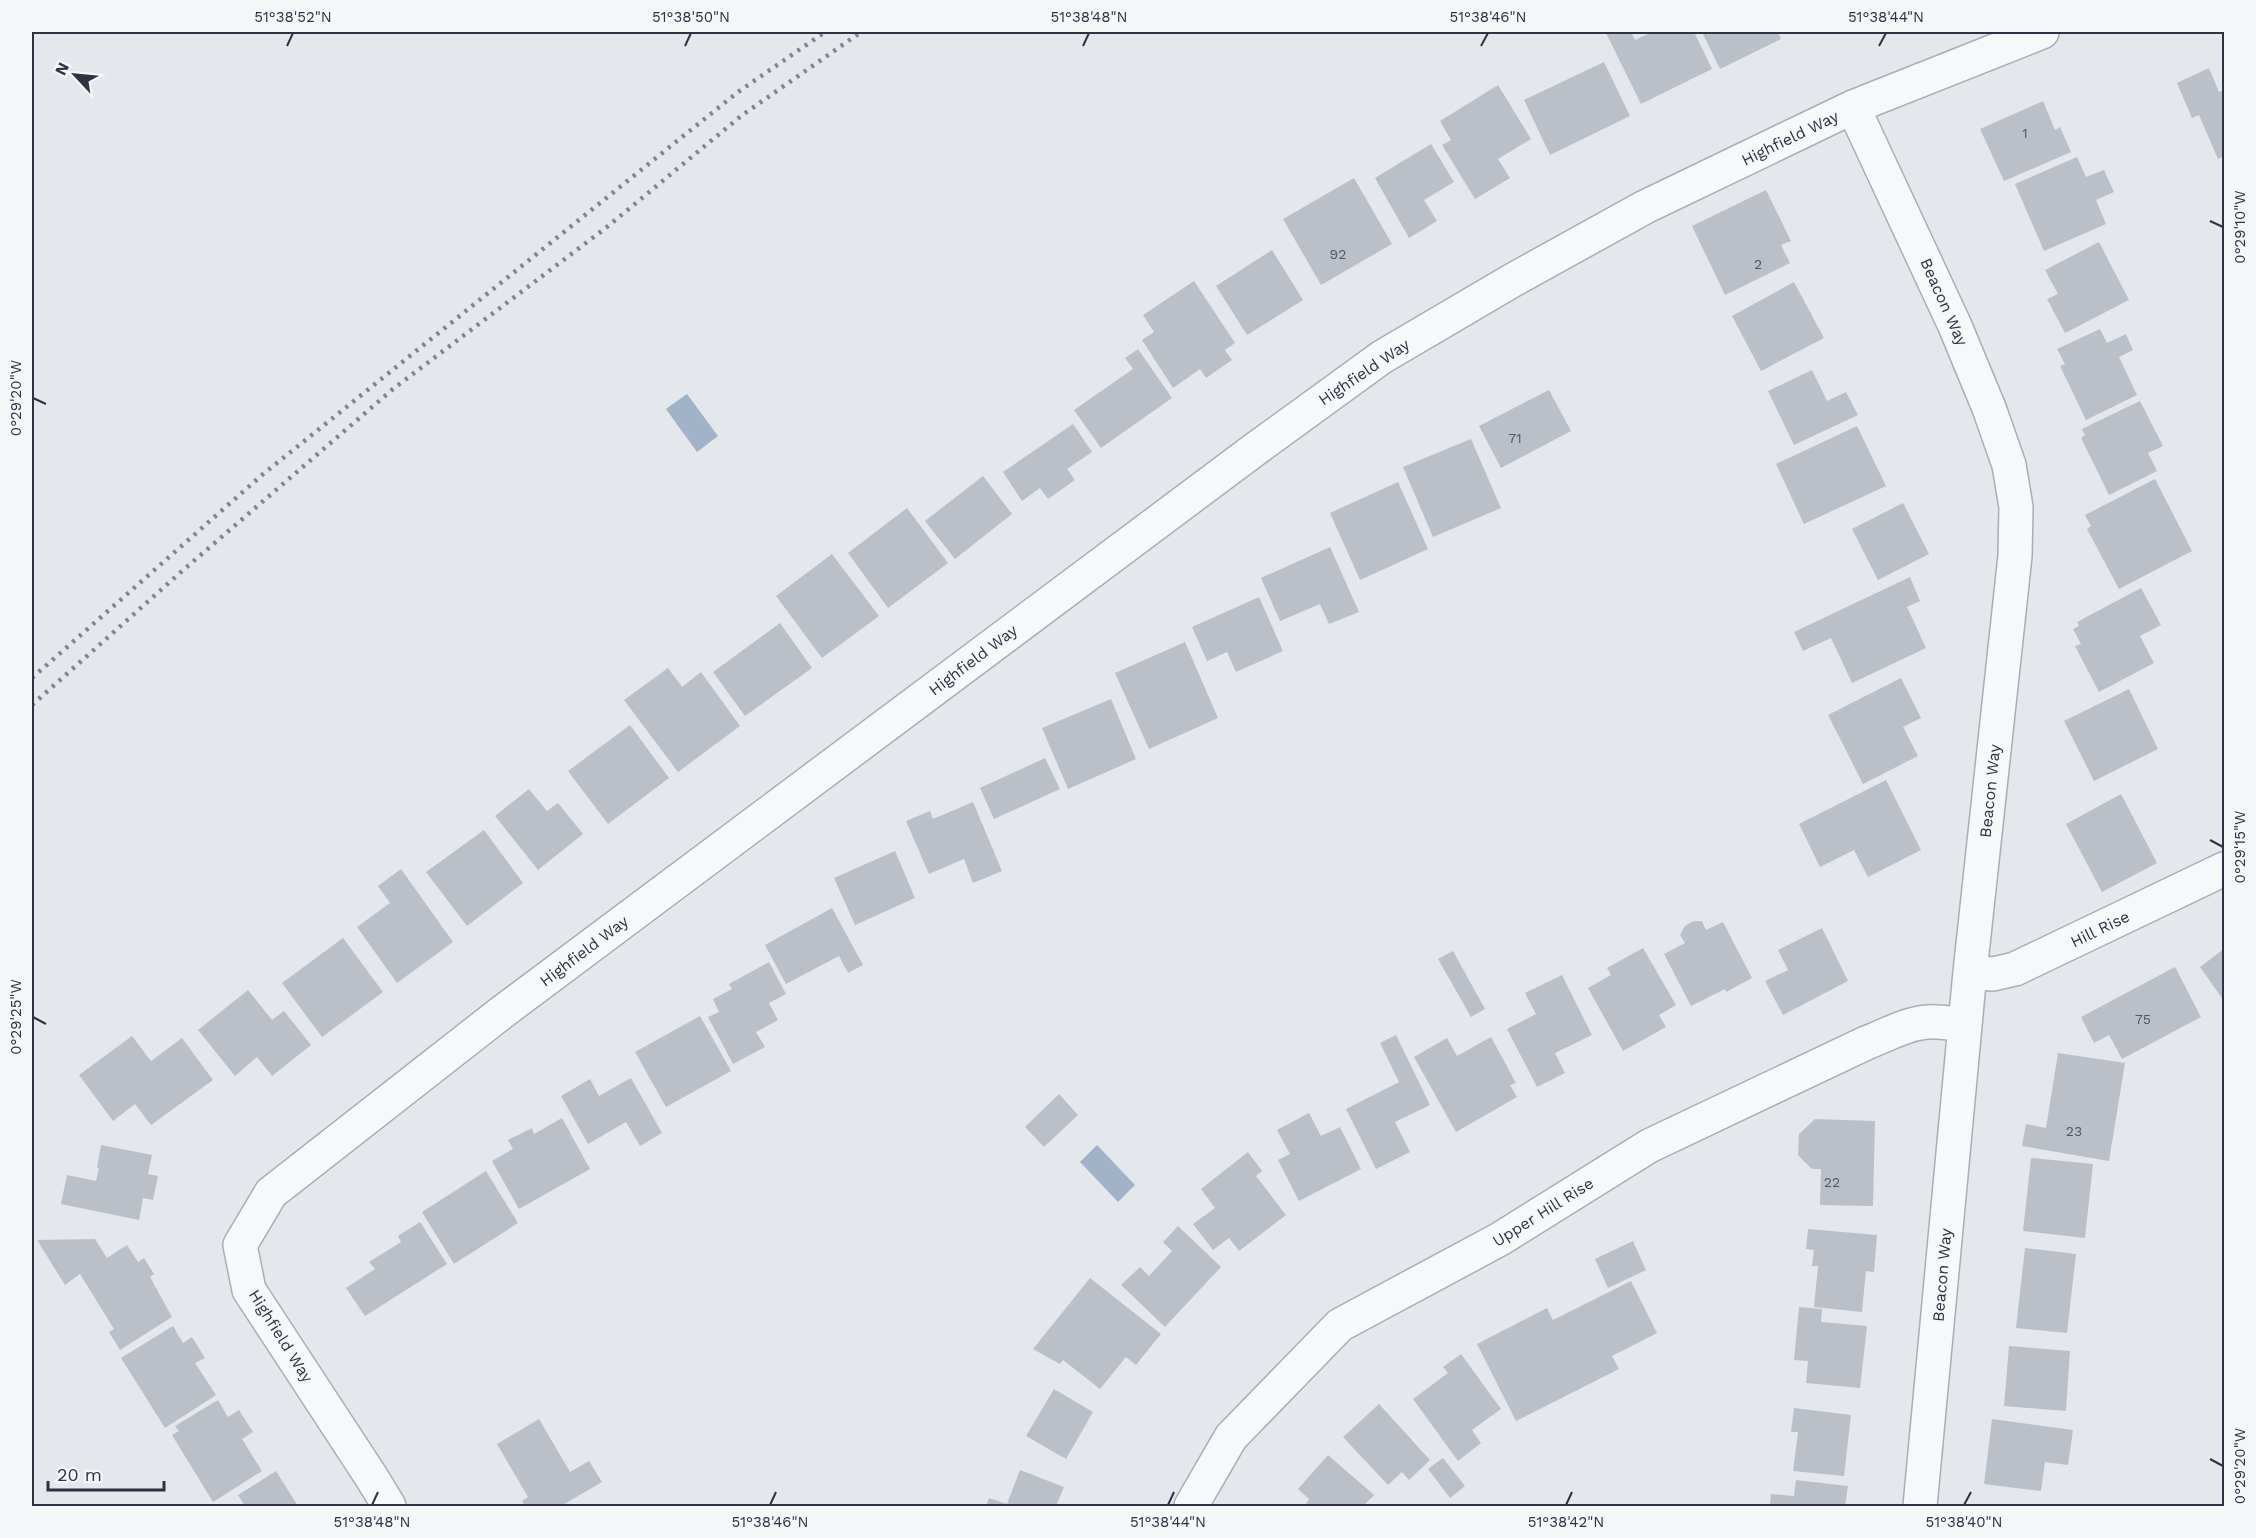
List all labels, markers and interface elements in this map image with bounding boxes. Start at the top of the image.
text: 51°38'52"N [254,8,332,26]
text: 51°38'50"N [652,8,730,26]
text: 51°38'48"N [1050,8,1128,26]
text: 51°38'46"N [1450,8,1526,26]
text: 51°38'44"N [1848,8,1924,26]
north arrow [45,45,105,105]
text: N [51,59,73,78]
street label: Highfield Way [1738,106,1842,170]
house number: 1 [2022,125,2028,141]
text: 0°29'10"W [2231,190,2249,264]
house number: 92 [1330,246,1346,262]
street label: Beacon Way [1916,255,1972,349]
house number: 2 [1754,256,1762,272]
street label: Highfield Way [1315,334,1414,409]
text: 0°29'20"W [7,360,25,436]
house number: 71 [1508,430,1522,446]
street label: Highfield Way [925,620,1022,699]
street label: Beacon Way [1976,743,2004,839]
text: 0°29'15"W [2231,811,2249,883]
street label: Hill Rise [2067,907,2133,951]
street label: Highfield Way [536,911,633,990]
text: 0°29'25"W [7,979,25,1055]
house number: 75 [2135,1011,2151,1027]
house number: 23 [2066,1123,2082,1139]
street label: Upper Hill Rise [1489,1173,1597,1251]
house number: 22 [1824,1174,1840,1190]
street label: Beacon Way [1928,1227,1956,1323]
street label: Highfield Way [245,1286,317,1386]
text: 0°29'20"W [2231,1428,2249,1504]
scale bar [48,1454,164,1492]
text: 20 m [57,1464,102,1485]
text: 51°38'48"N [333,1513,411,1531]
text: 51°38'46"N [732,1513,808,1531]
text: 51°38'44"N [1130,1513,1206,1531]
text: 51°38'42"N [1528,1513,1604,1531]
text: 51°38'40"N [1925,1513,2003,1531]

